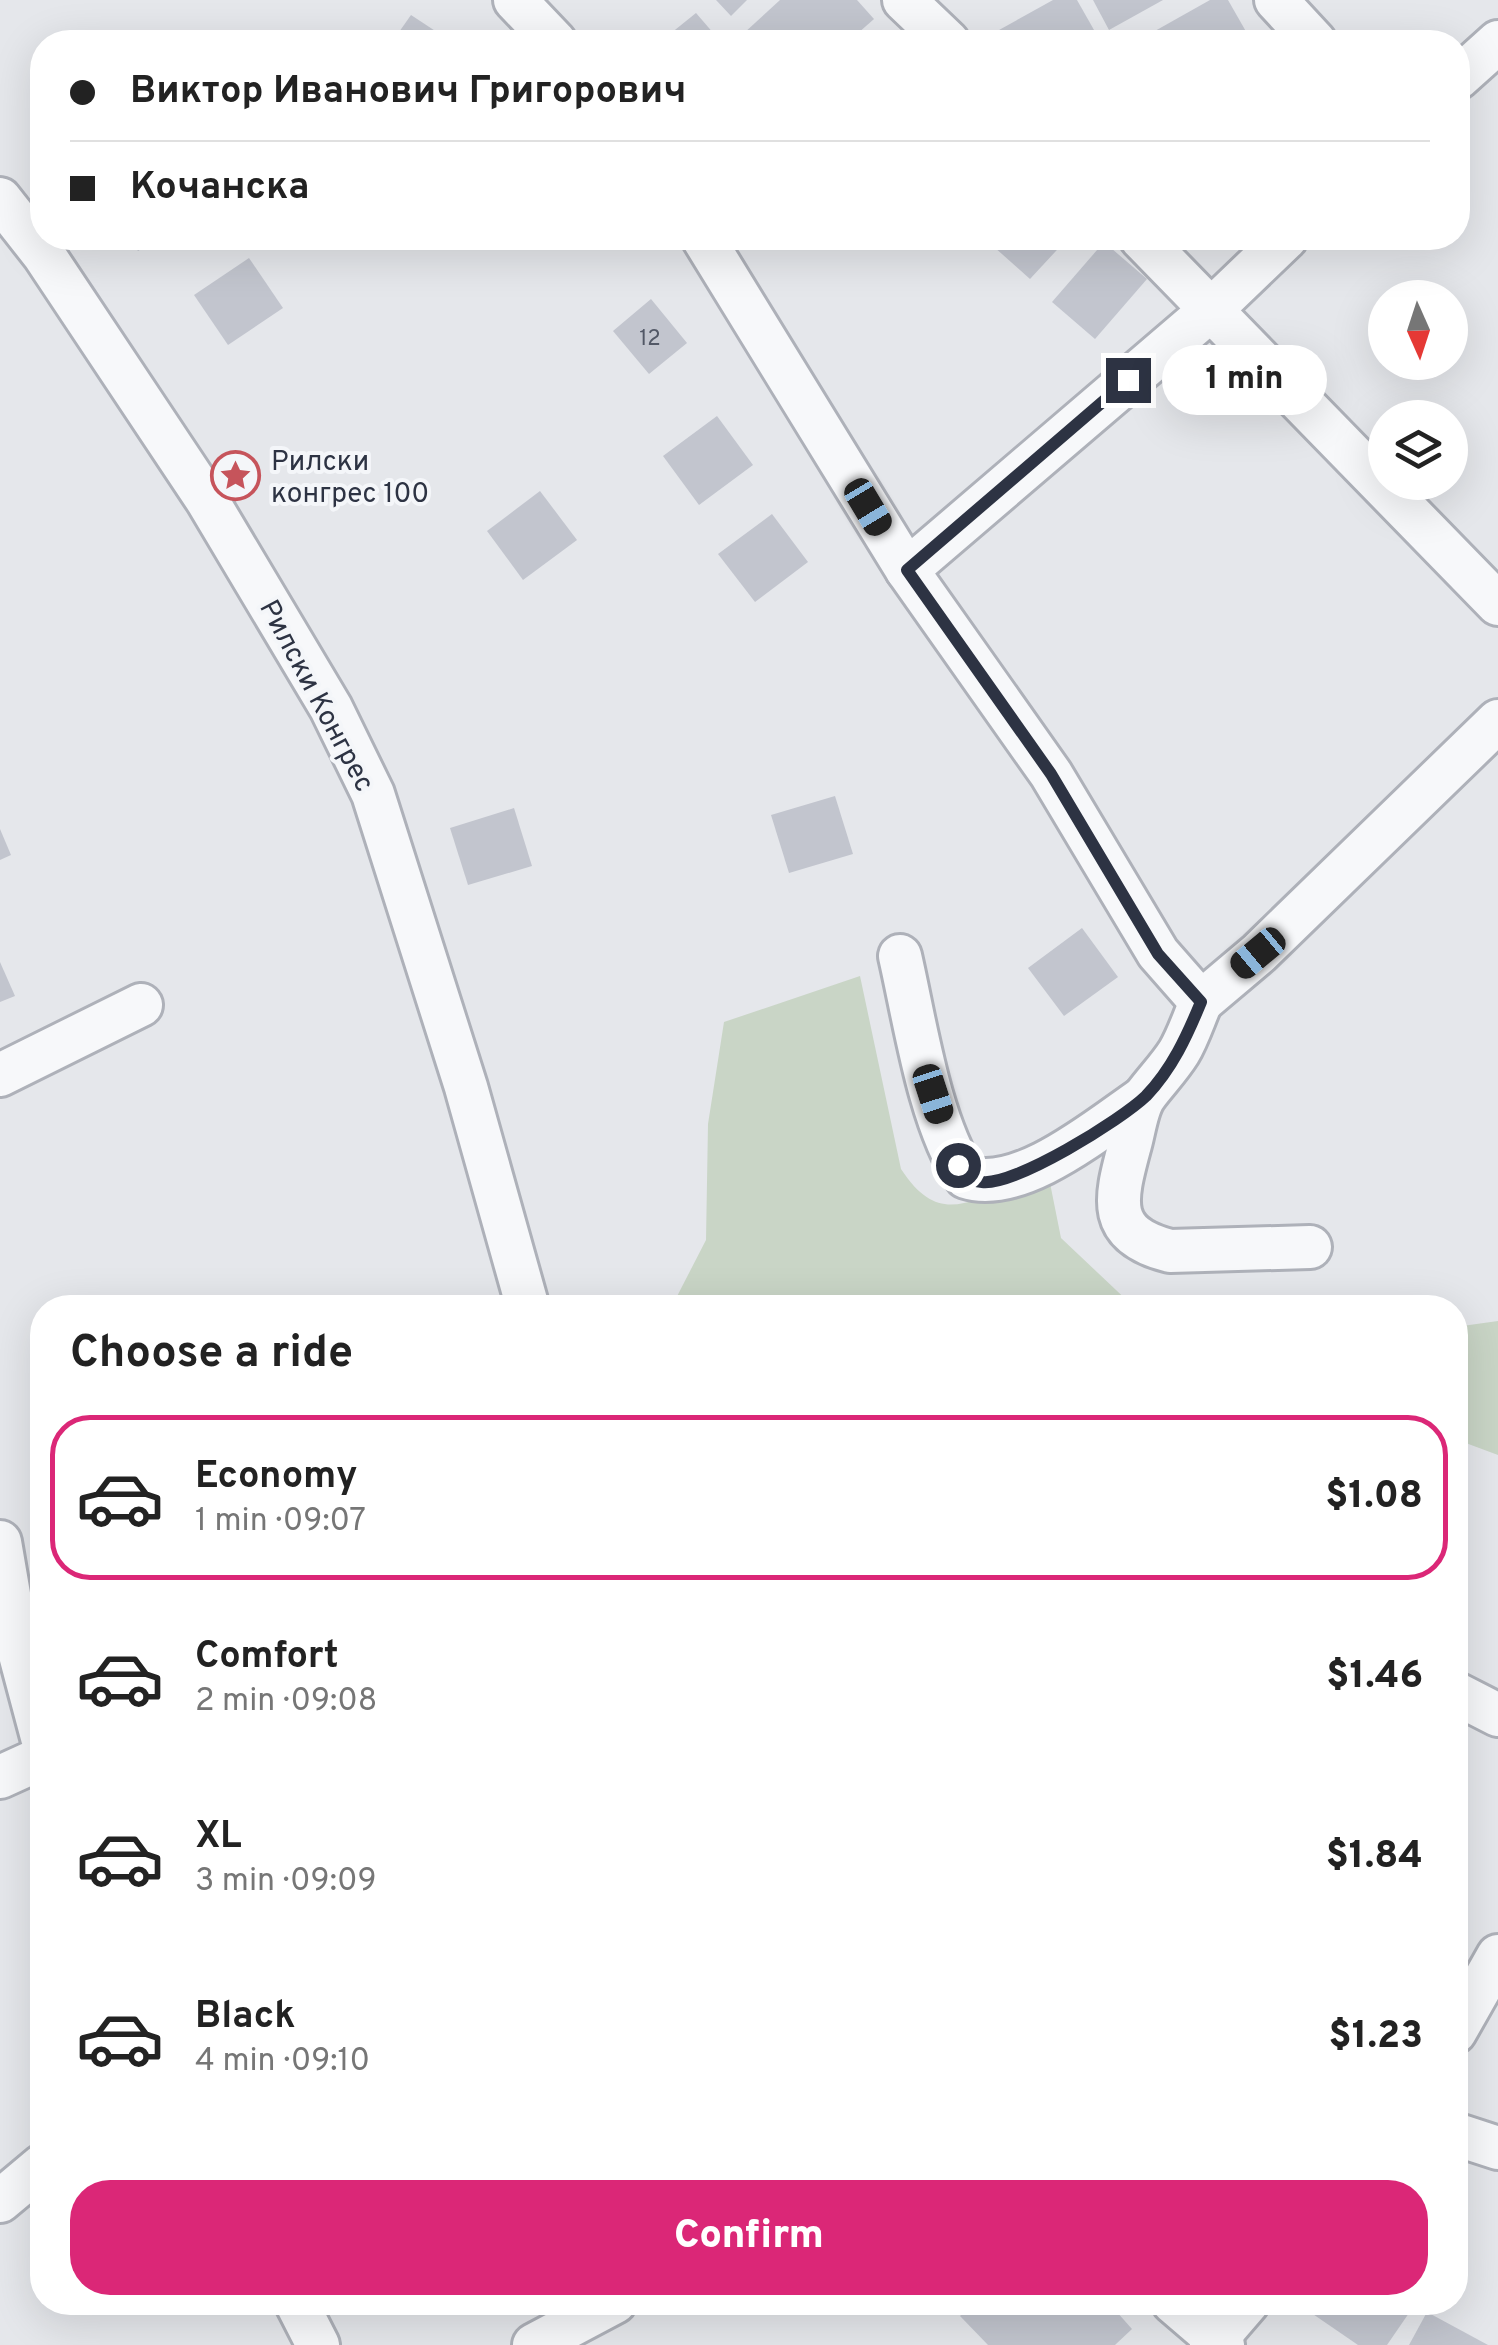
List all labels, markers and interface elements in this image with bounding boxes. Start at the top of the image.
text: Виктор Иванович Григорович [130,68,686,117]
text: Кочанска [130,164,309,213]
north arrow [1368,280,1468,380]
map controls [1368,280,1468,500]
house number: 12 [639,326,661,353]
callout: 1 min [1163,345,1328,415]
route end [1106,358,1151,403]
text: 1 min [1205,360,1284,400]
button: layers [1368,400,1468,500]
place label: Рилски конгрес 100 [271,445,429,513]
place icon: Рилски конгрес 100 [210,450,262,502]
car [840,474,896,540]
street label: Рилски Конгрес [250,594,381,799]
car [1225,922,1291,984]
car [909,1061,957,1127]
route start [936,1143,981,1188]
text: Choose a ride [70,1326,353,1383]
icon: car [75,1453,165,1543]
text: Economy [195,1453,357,1502]
text: $1.08 [1325,1473,1423,1522]
text: 1 min · 09:07 [195,1502,366,1542]
icon: car [75,1633,165,1723]
text: Comfort [195,1633,339,1682]
text: $1.46 [1326,1653,1423,1702]
text: 2 min · 09:08 [195,1682,377,1722]
icon: car [75,1813,165,1903]
text: XL [195,1813,242,1862]
text: $1.84 [1326,1833,1423,1882]
text: 3 min · 09:09 [195,1862,377,1902]
icon: car [75,1993,165,2083]
text: Black [195,1993,295,2042]
text: $1.23 [1329,2013,1423,2062]
text: 4 min · 09:10 [195,2042,370,2082]
button: Confirm [70,2180,1428,2295]

